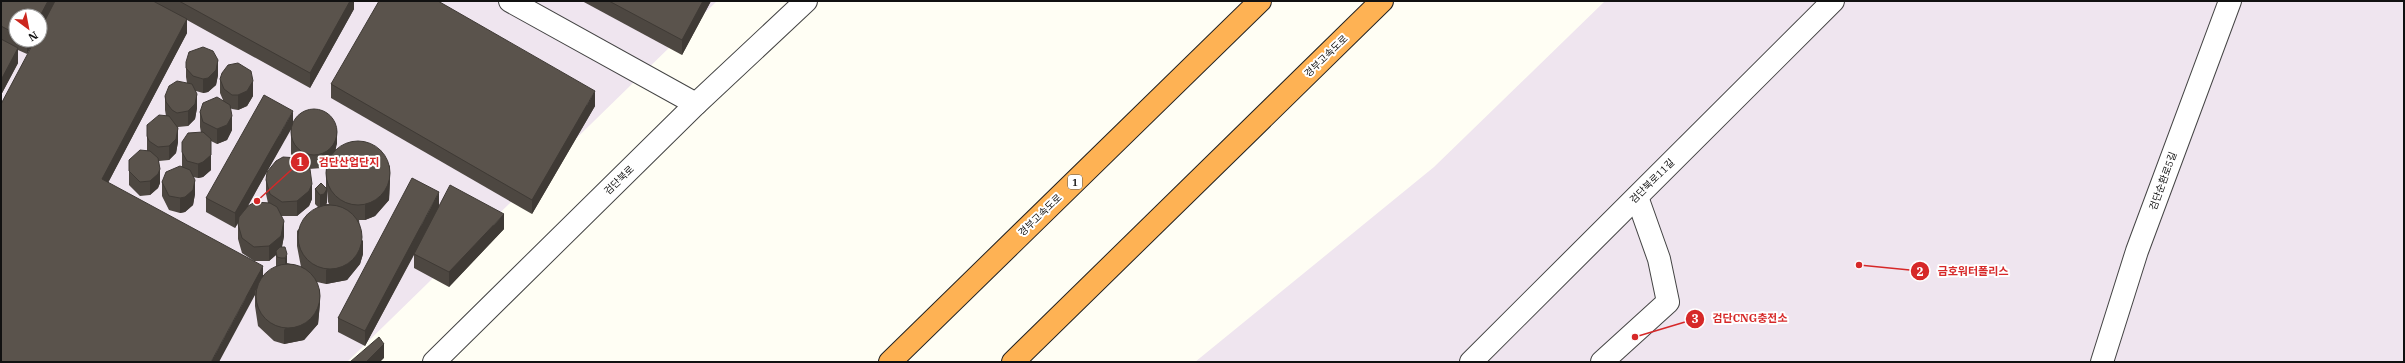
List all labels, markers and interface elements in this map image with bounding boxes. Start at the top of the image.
north arrow [8,8,48,48]
text: N [26,28,41,45]
street label: 경부고속도로 [1302,32,1350,80]
street label: 검단순환로5길 [2146,150,2180,212]
callout: 검단산업단지 [290,151,387,174]
text: 1 [296,154,304,169]
text: 검단산업단지 [319,155,379,169]
street label: 검단북로11길 [1627,156,1677,206]
street label: 검단북로 [601,163,637,197]
road number: 1 [1068,175,1082,189]
street label: 경부고속도로 [1016,191,1064,239]
callout: 금호워터폴리스 [1910,260,2017,283]
text: 2 [1916,264,1924,279]
text: 금호워터폴리스 [1938,264,2008,278]
callout: 검단CNG충전소 [1685,307,1796,330]
text: 3 [1691,311,1699,326]
text: 검단CNG충전소 [1712,311,1788,325]

